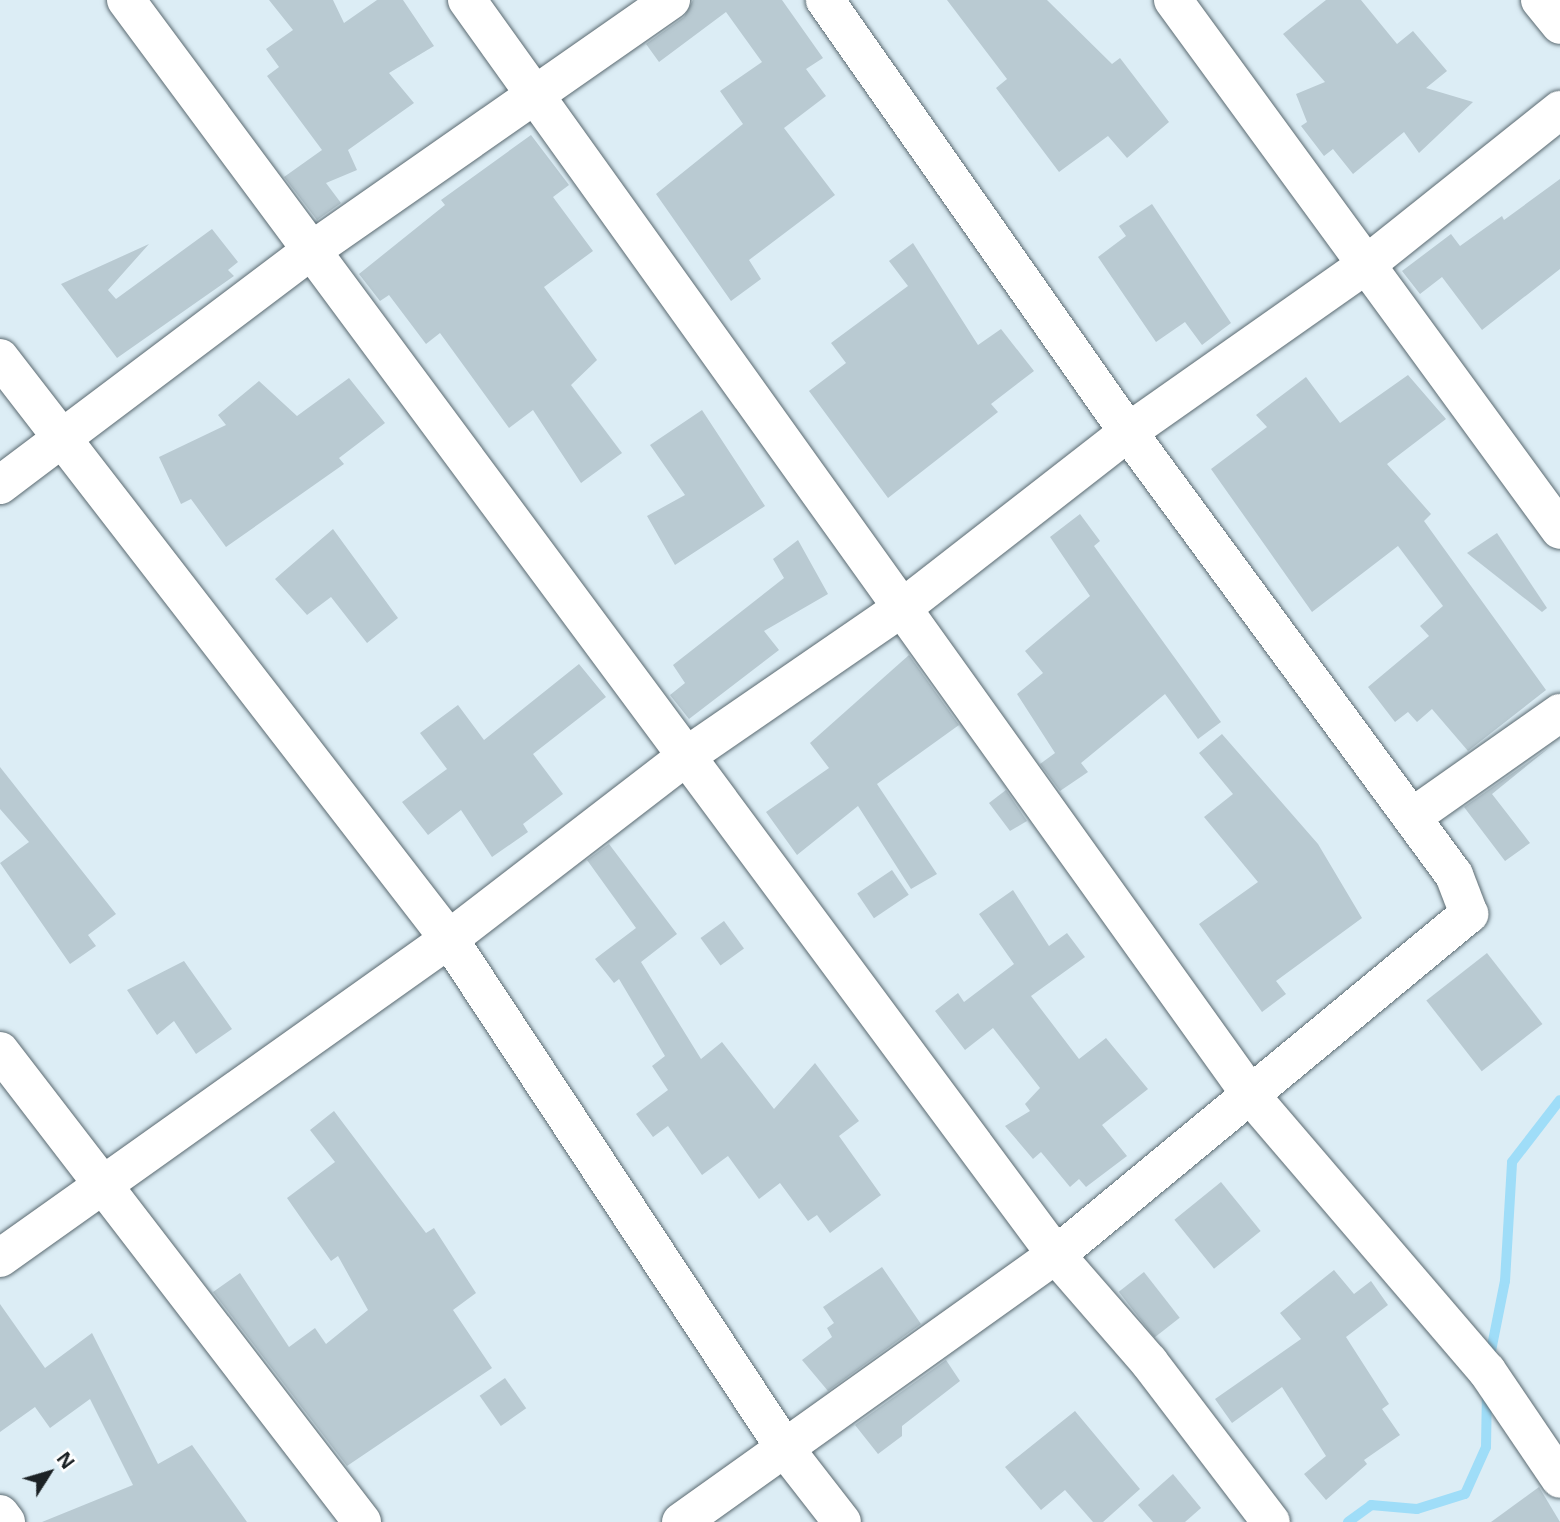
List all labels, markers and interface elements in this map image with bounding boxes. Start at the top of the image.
north arrow [14,1438,84,1508]
text: N [51,1446,81,1474]

